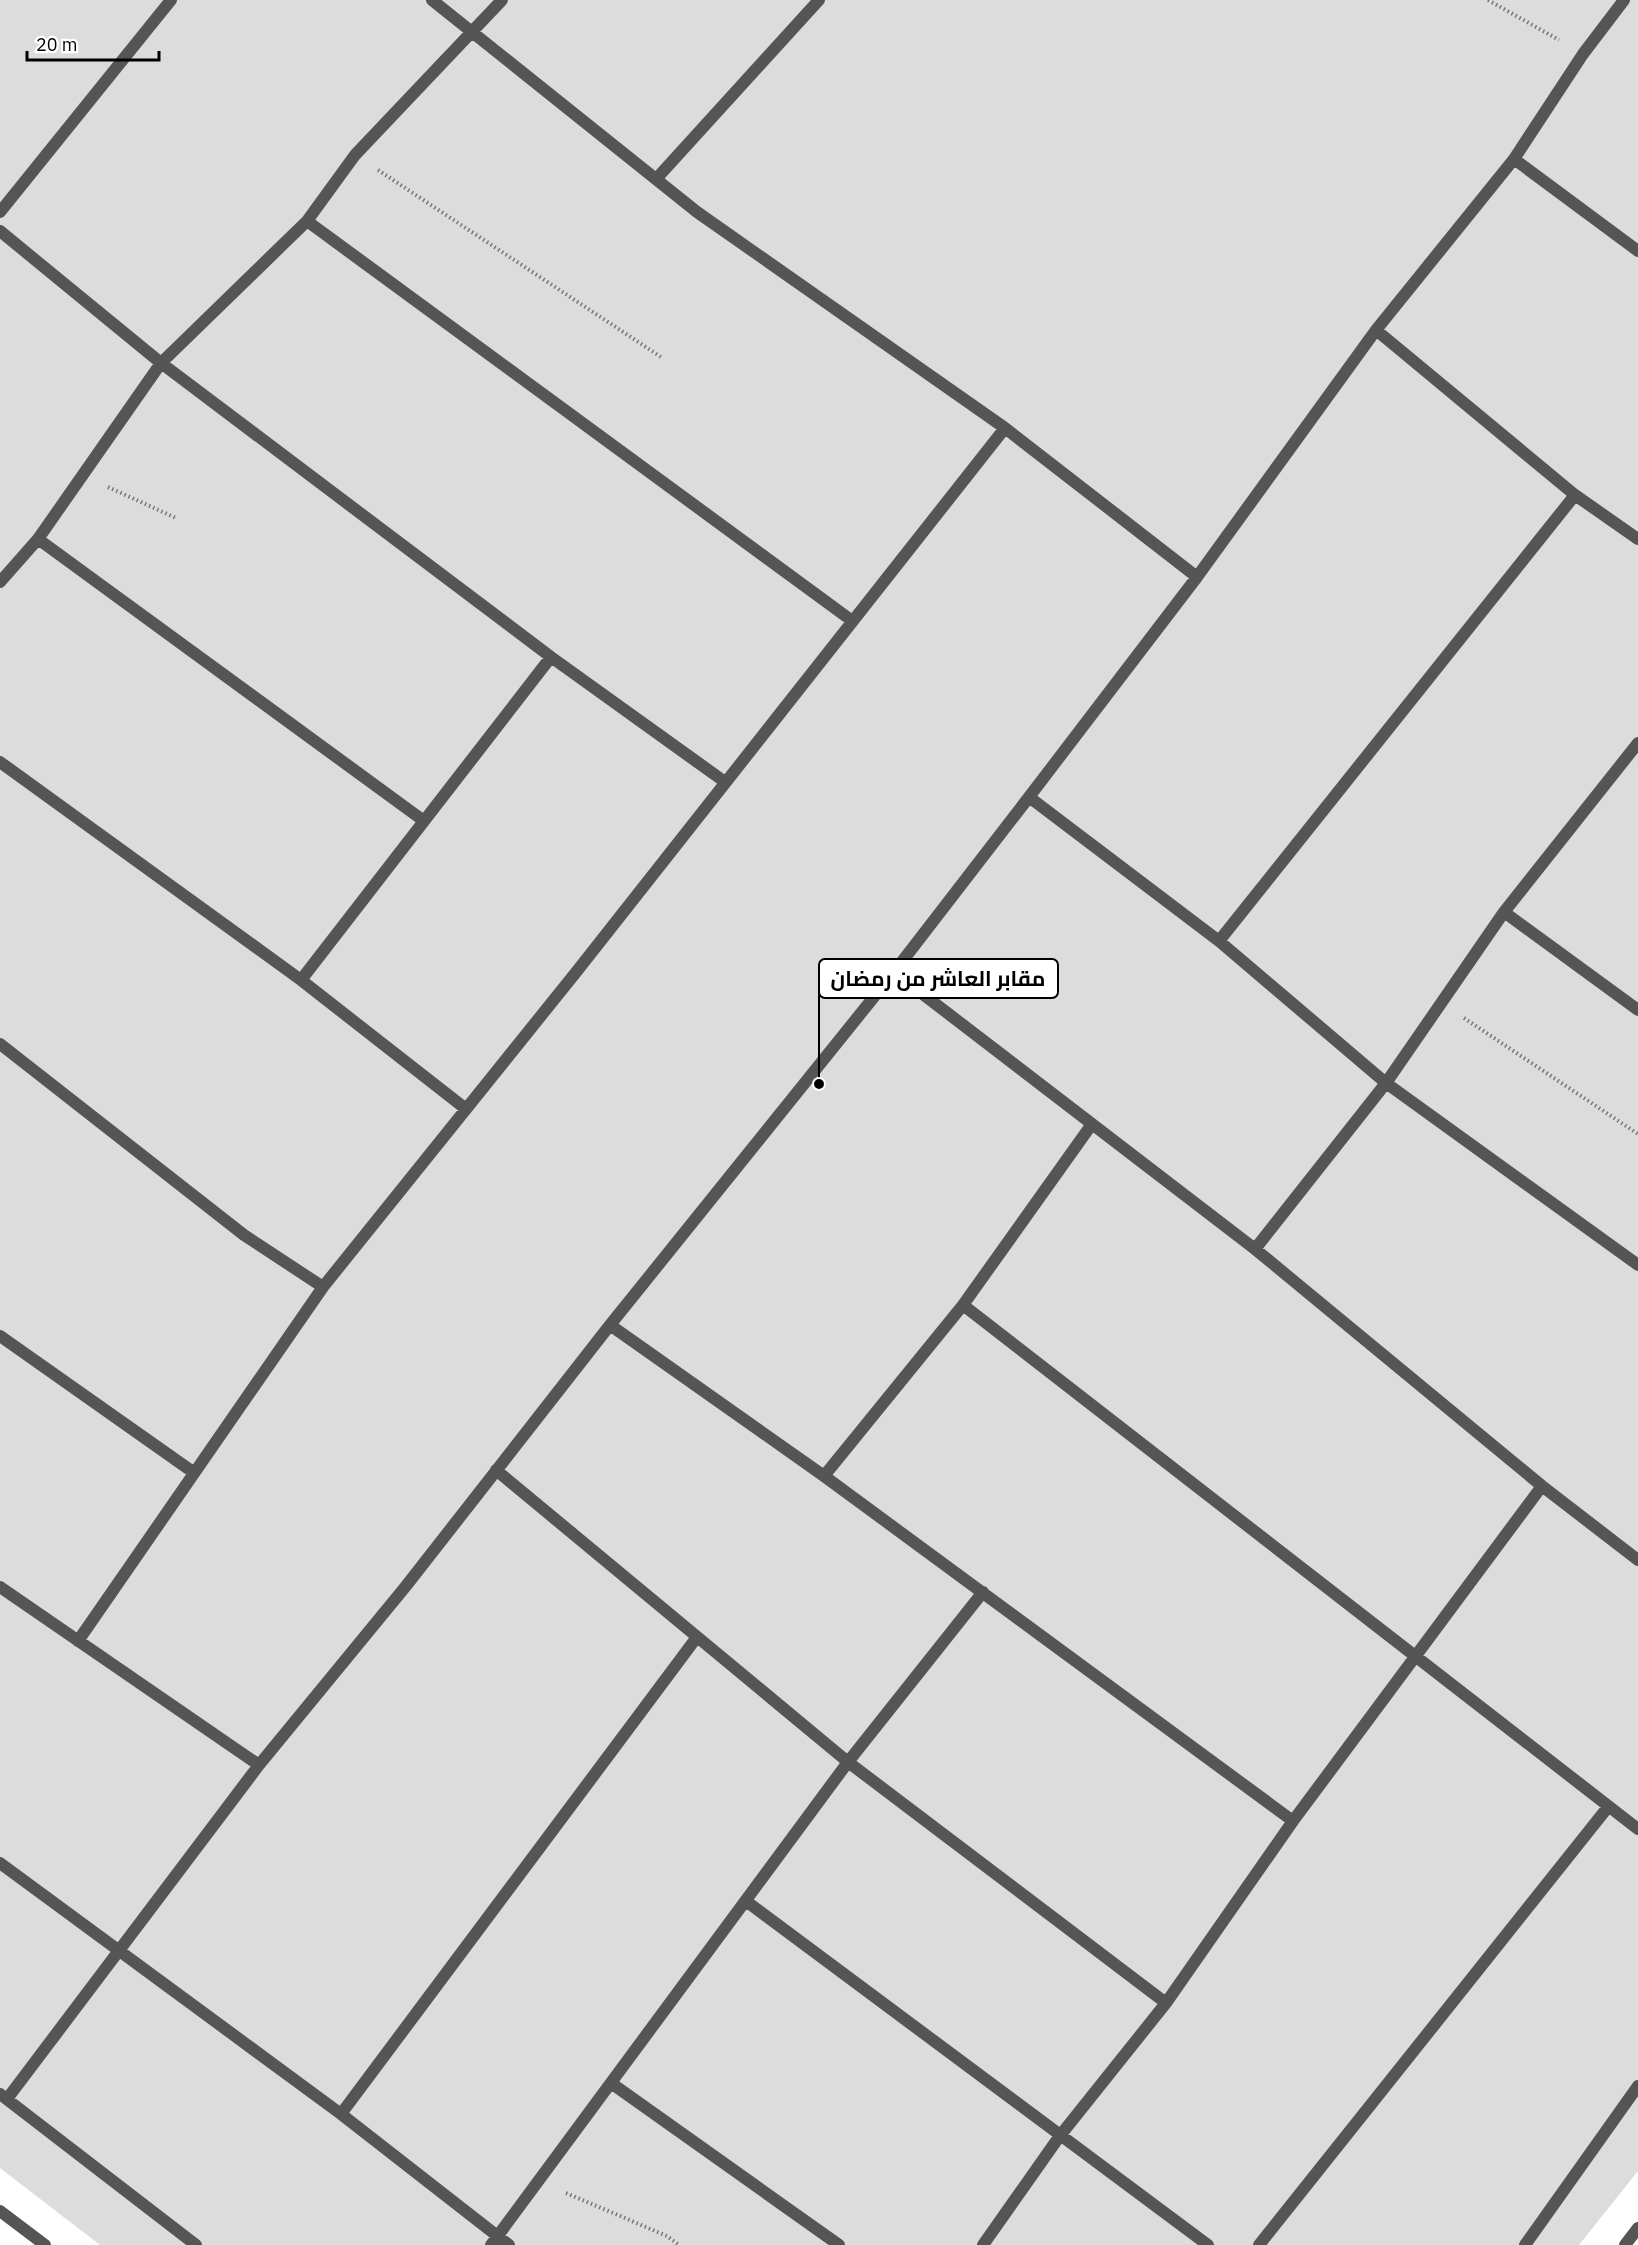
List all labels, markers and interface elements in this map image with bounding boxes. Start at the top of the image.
scale bar [27,24,159,62]
text: 20 m [36,33,78,56]
callout: مقابر العاشر من رمضان [819,959,1058,998]
text: مقابر العاشر من رمضان [831,964,1045,992]

